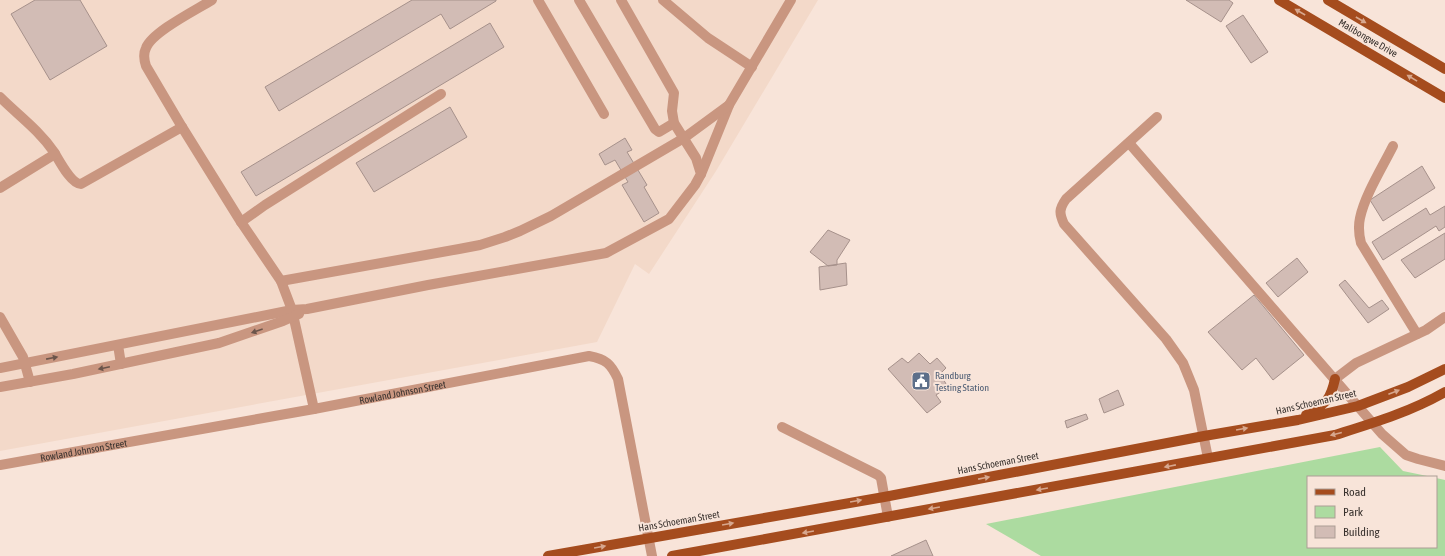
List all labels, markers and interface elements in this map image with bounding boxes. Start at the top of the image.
one-way arrow [1294,8,1306,15]
one-way arrow [1355,16,1367,23]
street label: Malibongwe Drive [1337,17,1400,60]
one-way arrow [1406,74,1418,81]
one-way arrow [251,328,263,334]
one-way arrow [46,355,58,361]
one-way arrow [98,365,110,371]
public building icon: Randburg Testing Station [910,370,932,392]
place label: Randburg Testing Station [935,370,989,393]
street label: Rowland Johnson Street [358,378,447,406]
street label: Hans Schoeman Street [1275,387,1357,417]
one-way arrow [1389,388,1401,394]
one-way arrow [1236,426,1249,432]
one-way arrow [1329,432,1342,438]
street label: Rowland Johnson Street [39,437,128,463]
street label: Hans Schoeman Street [957,450,1040,476]
one-way arrow [1164,463,1176,469]
one-way arrow [978,474,990,480]
legend [1307,476,1437,548]
text: Road [1343,485,1366,499]
one-way arrow [1036,486,1048,492]
one-way arrow [850,498,862,504]
text: Park [1343,505,1364,519]
one-way arrow [928,506,940,512]
street label: Hans Schoeman Street [638,508,721,534]
one-way arrow [722,521,734,527]
text: Building [1343,525,1381,539]
one-way arrow [802,529,814,535]
one-way arrow [594,544,606,550]

